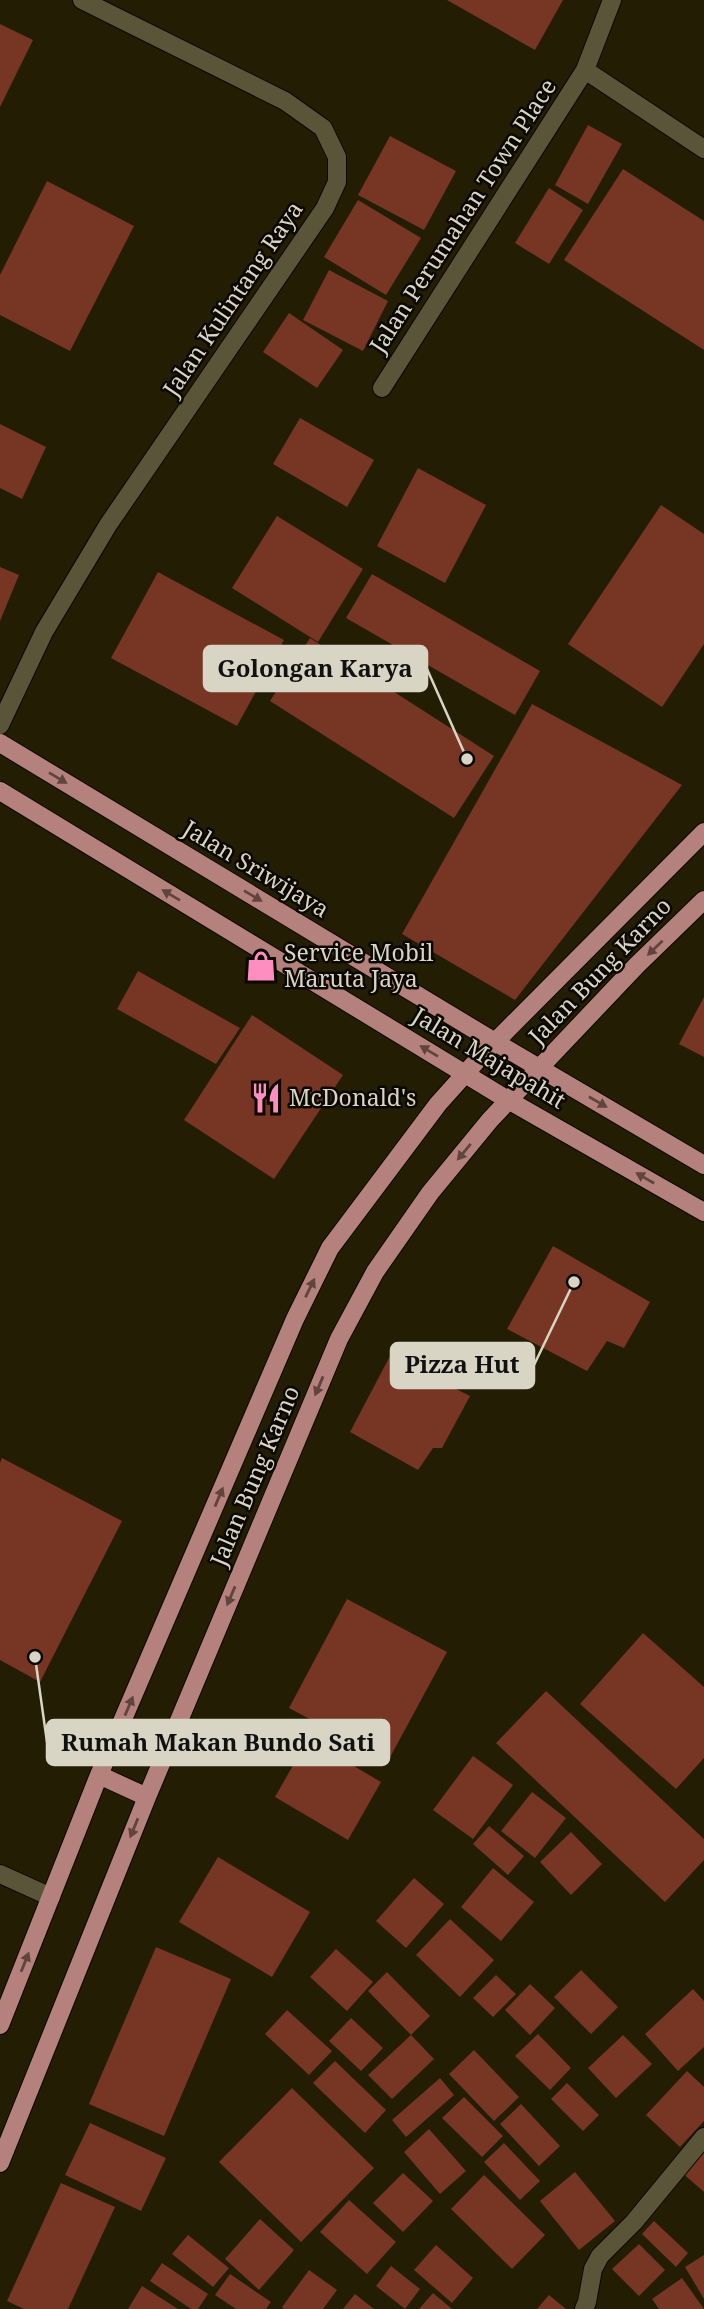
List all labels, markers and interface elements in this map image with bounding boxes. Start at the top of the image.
street label: Jalan Perumahan Town Place [361,72,563,360]
street label: Jalan Kulintang Raya [154,194,310,403]
callout: Golongan Karya [204,646,427,691]
text: Golongan Karya [217,651,413,684]
one-way arrow [49,772,68,784]
street label: Jalan Sriwijaya [177,811,336,924]
one-way arrow [162,888,181,901]
one-way arrow [244,889,263,902]
street label: Jalan Bung Karno [520,890,678,1052]
place label: Service Mobil Maruta Jaya [284,936,433,994]
one-way arrow [647,939,664,955]
shop icon: Service Mobil Maruta Jaya [244,949,278,983]
street label: Jalan Majapahit [406,998,572,1116]
one-way arrow [419,1045,438,1057]
restaurant icon: McDonald's [249,1081,283,1115]
place label: McDonald's [289,1081,416,1113]
one-way arrow [589,1096,608,1109]
one-way arrow [456,1143,471,1161]
one-way arrow [635,1172,654,1184]
one-way arrow [304,1278,316,1298]
callout: Pizza Hut [391,1343,534,1388]
text: Pizza Hut [404,1347,520,1380]
one-way arrow [314,1376,325,1397]
street label: Jalan Bung Karno [201,1381,306,1572]
one-way arrow [214,1486,225,1507]
one-way arrow [225,1586,237,1606]
one-way arrow [124,1695,135,1716]
callout: Rumah Makan Bundo Sati [47,1720,389,1765]
text: Rumah Makan Bundo Sati [61,1725,375,1758]
one-way arrow [128,1818,139,1839]
one-way arrow [20,1951,31,1972]

